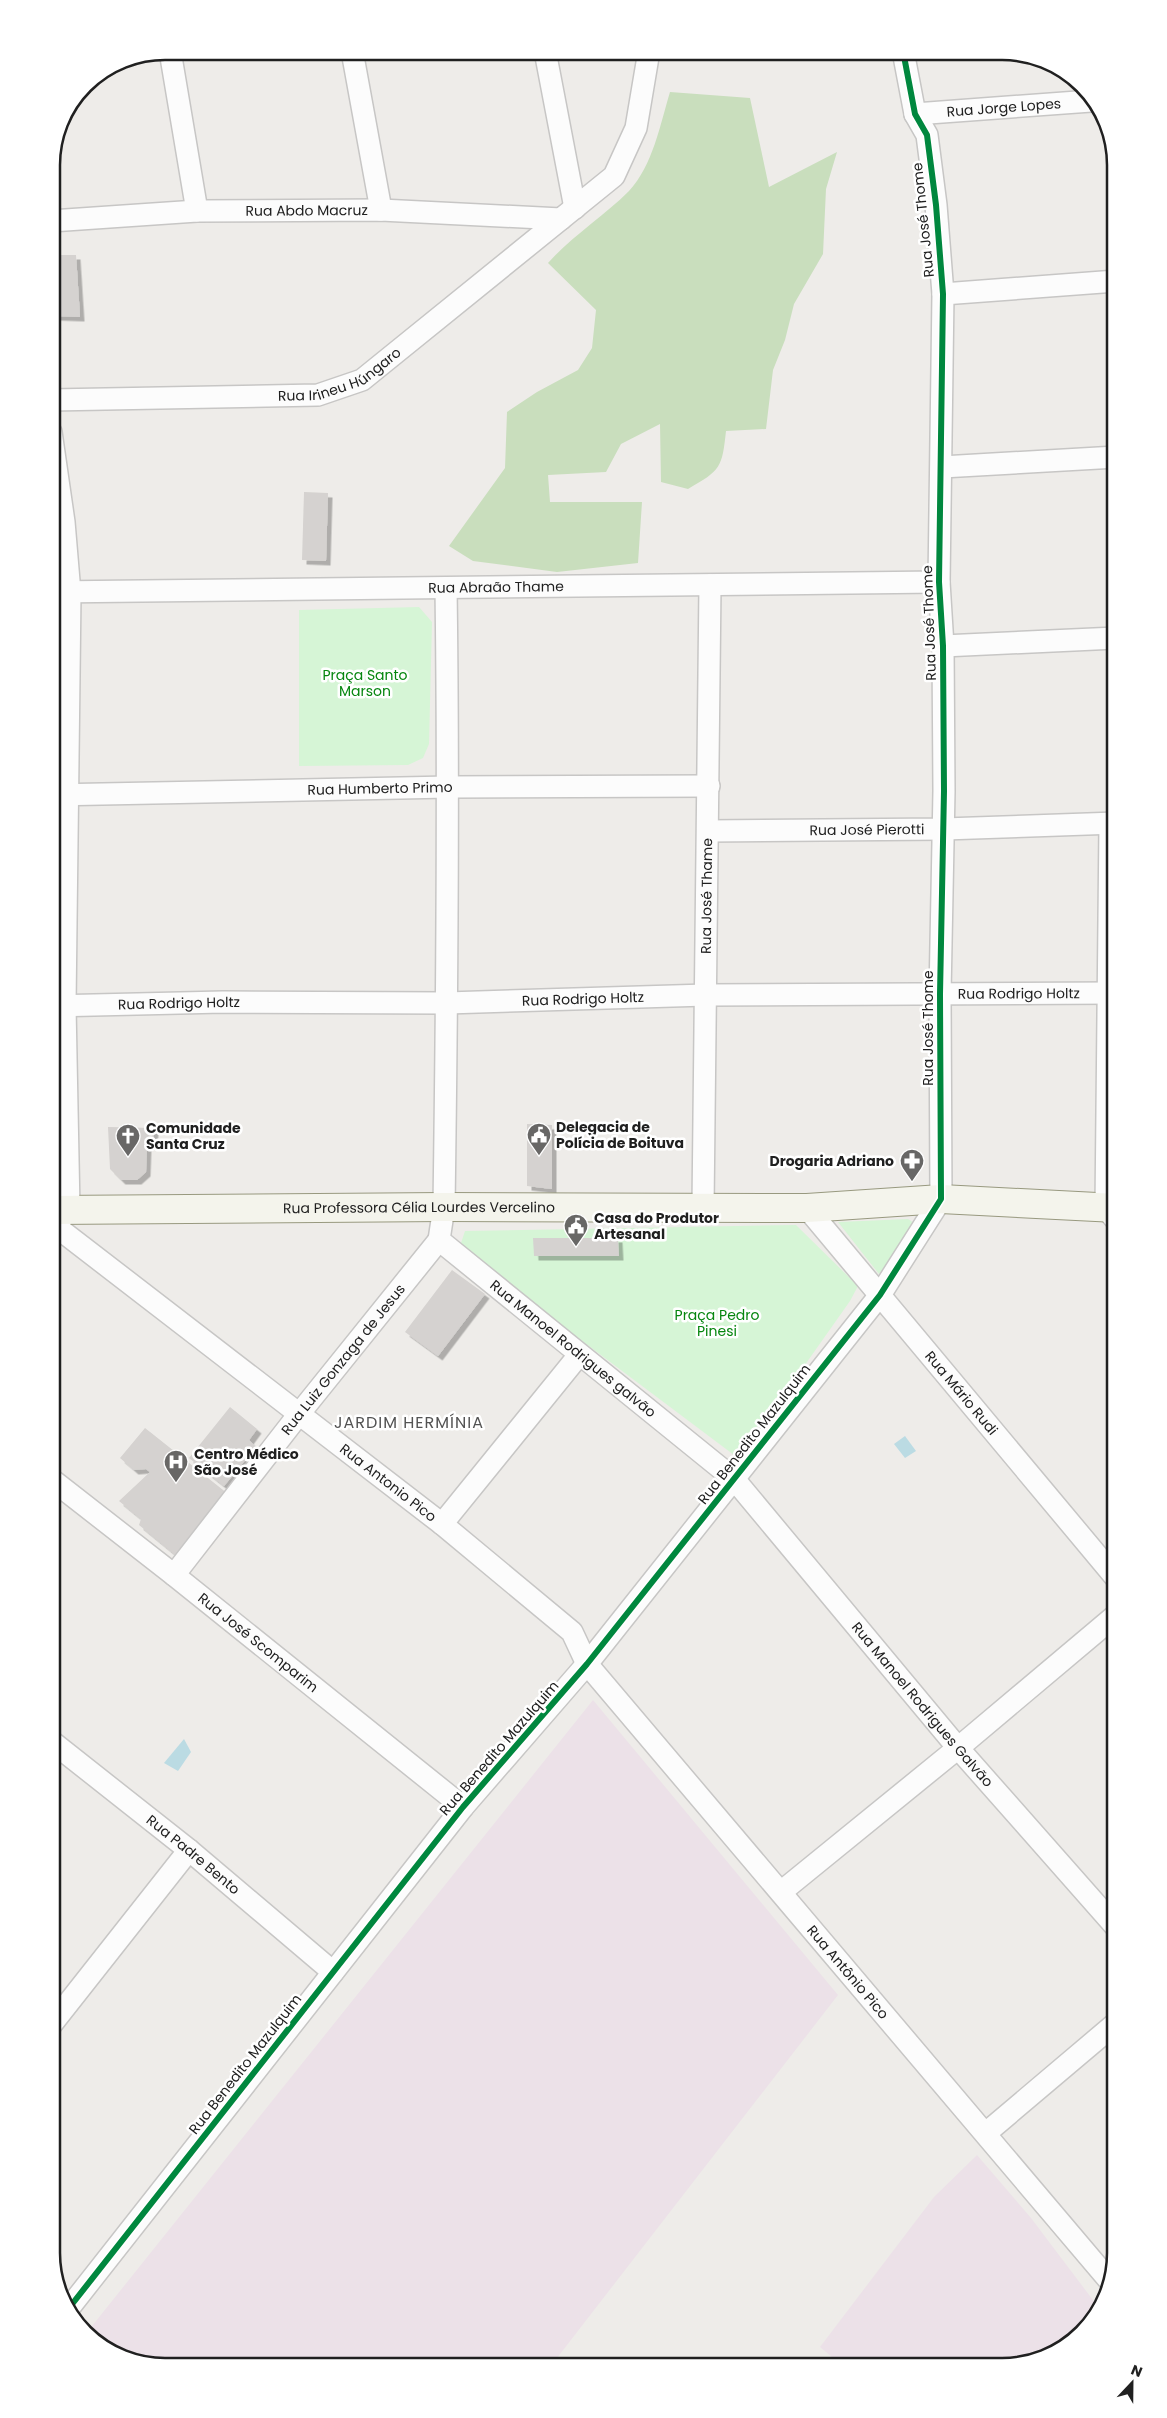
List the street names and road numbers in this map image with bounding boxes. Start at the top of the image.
street label: Rua Jorge Lopes [946,93,1062,122]
street label: Rua José Thome [907,161,939,278]
street label: Rua Abdo Macruz [245,200,368,221]
street label: Rua Irineu Húngaro [278,342,405,406]
street label: Rua José Thome [917,565,941,681]
street label: Rua Abraão Thame [428,576,564,598]
street label: Rua Humberto Primo [307,777,453,800]
street label: Rua José Pierotti [809,819,925,840]
street label: Rua José Thame [696,838,717,954]
street label: Rua José Thome [918,970,938,1086]
street label: Rua Rodrigo Holtz [958,983,1080,1004]
street label: Rua Rodrigo Holtz [522,987,644,1011]
street label: Rua Rodrigo Holtz [118,992,240,1014]
street label: Rua Professora Célia Lourdes Vercelino [283,1197,555,1218]
street label: Rua Manoel Rodrigues galvão [486,1275,660,1422]
street label: Rua Luiz Gonzaga de Jesus [276,1280,410,1439]
street label: Rua Mário Rudi [920,1347,1003,1439]
street label: Rua Benedito Mazulquim [693,1360,815,1508]
street label: Rua Antonio Pico [336,1439,441,1526]
street label: Rua José Scomparim [194,1588,323,1697]
street label: Rua Manoel Rodrigues Galvão [847,1618,998,1791]
street label: Rua Benedito Mazulquim [435,1676,563,1820]
street label: Rua Padre Bento [142,1810,244,1899]
street label: Rua Antônio Pico [802,1921,894,2023]
street label: Rua Benedito Mazulquim [184,1990,306,2138]

